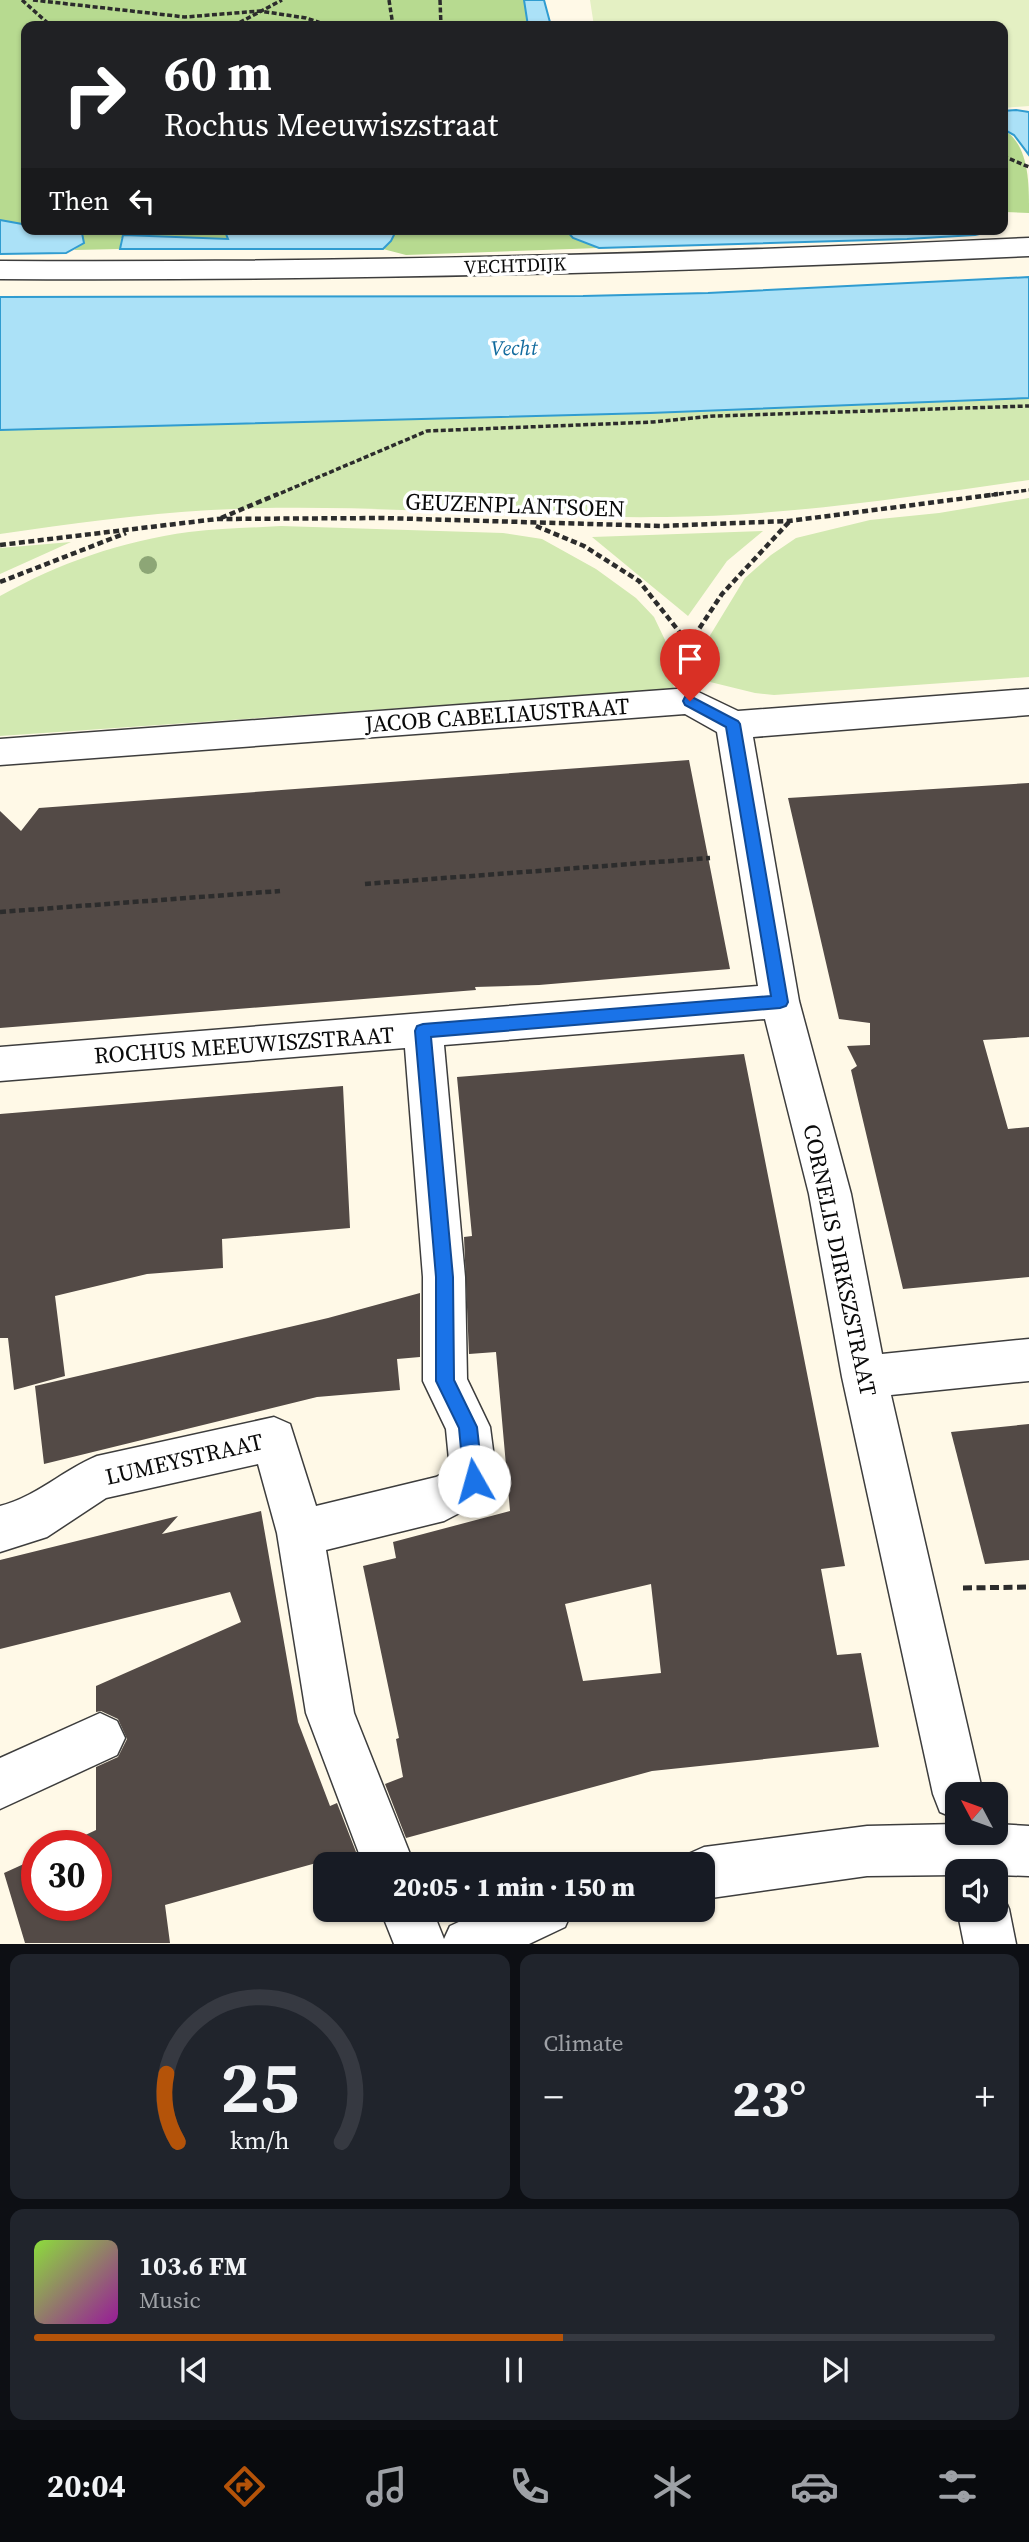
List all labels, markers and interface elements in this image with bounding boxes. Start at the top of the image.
text: 60 m [164,39,272,106]
icon: right [49,49,140,140]
text: Rochus Meeuwiszstraat [164,103,498,147]
icon: left [123,182,161,220]
text: Then [49,183,109,219]
street label: VECHTDIJK [463,250,567,280]
water label: Vecht [490,333,539,362]
street label: GEUZENPLANTSOEN [405,485,625,525]
pin [660,629,720,701]
icon: arrive [671,640,709,678]
street label: JACOB CABELIAUSTRAAT [363,690,630,740]
street label: ROCHUS MEEUWISZSTRAAT [93,1019,395,1071]
street label: CORNELIS DIRKSZSTRAAT [795,1121,885,1399]
street label: LUMEYSTRAAT [102,1425,266,1493]
position arrow [437,1444,511,1518]
north arrow [945,1782,1008,1844]
map controls [945,1782,1008,1922]
speed limit sign: 30 [21,1830,112,1921]
button: sound [945,1859,1008,1922]
text: 20:05 · 1 min · 150 m [393,1869,635,1905]
text: Climate [544,2027,623,2059]
text: 25 [220,2038,299,2137]
text: 23° [732,2062,806,2133]
text: − [544,2071,564,2123]
text: + [975,2071,995,2123]
text: km/h [230,2123,290,2157]
text: 103.6 FM [139,2248,247,2284]
text: Music [139,2284,201,2316]
icon: previous [175,2351,213,2389]
icon: pause [495,2351,533,2389]
icon: next [816,2351,854,2389]
icon: directions [220,2462,269,2511]
icon: music [362,2462,411,2511]
icon: phone [505,2462,554,2511]
icon: climate [648,2462,697,2511]
icon: car [790,2462,839,2511]
icon: filters [933,2462,982,2511]
text: 20:04 [47,2464,126,2508]

